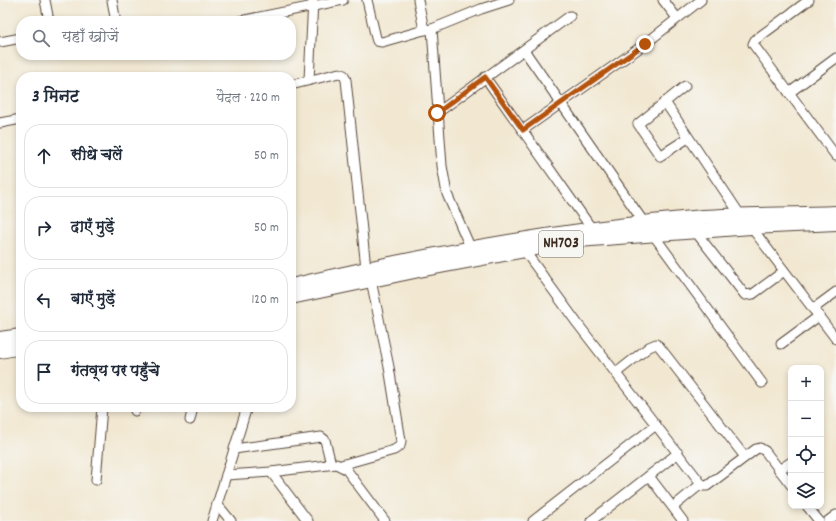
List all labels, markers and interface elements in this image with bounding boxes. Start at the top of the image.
search box [16,16,296,60]
icon: search [30,27,52,49]
text: यहाँ खोजें [62,27,119,49]
route end [636,35,654,53]
text: 3 मिनट [32,86,79,110]
text: पैदल · 220 m [217,89,280,108]
route start [428,104,446,122]
icon: ahead [33,145,55,167]
text: सीधे चलें [71,145,122,167]
text: 50 m [254,147,279,166]
icon: right [33,217,55,239]
text: दाएँ मुड़ें [71,217,114,239]
text: 50 m [254,219,279,238]
road number: NH703 [539,231,583,257]
icon: left [33,289,55,311]
text: बाएँ मुड़ें [71,289,115,311]
text: 120 m [251,291,279,310]
icon: arrive [33,361,55,383]
text: गंतव्य पर पहुँचे [71,361,160,383]
map controls [788,365,824,509]
button: + [788,365,824,401]
button: − [788,401,824,437]
button: locate [788,437,824,473]
button: layers [788,473,824,509]

